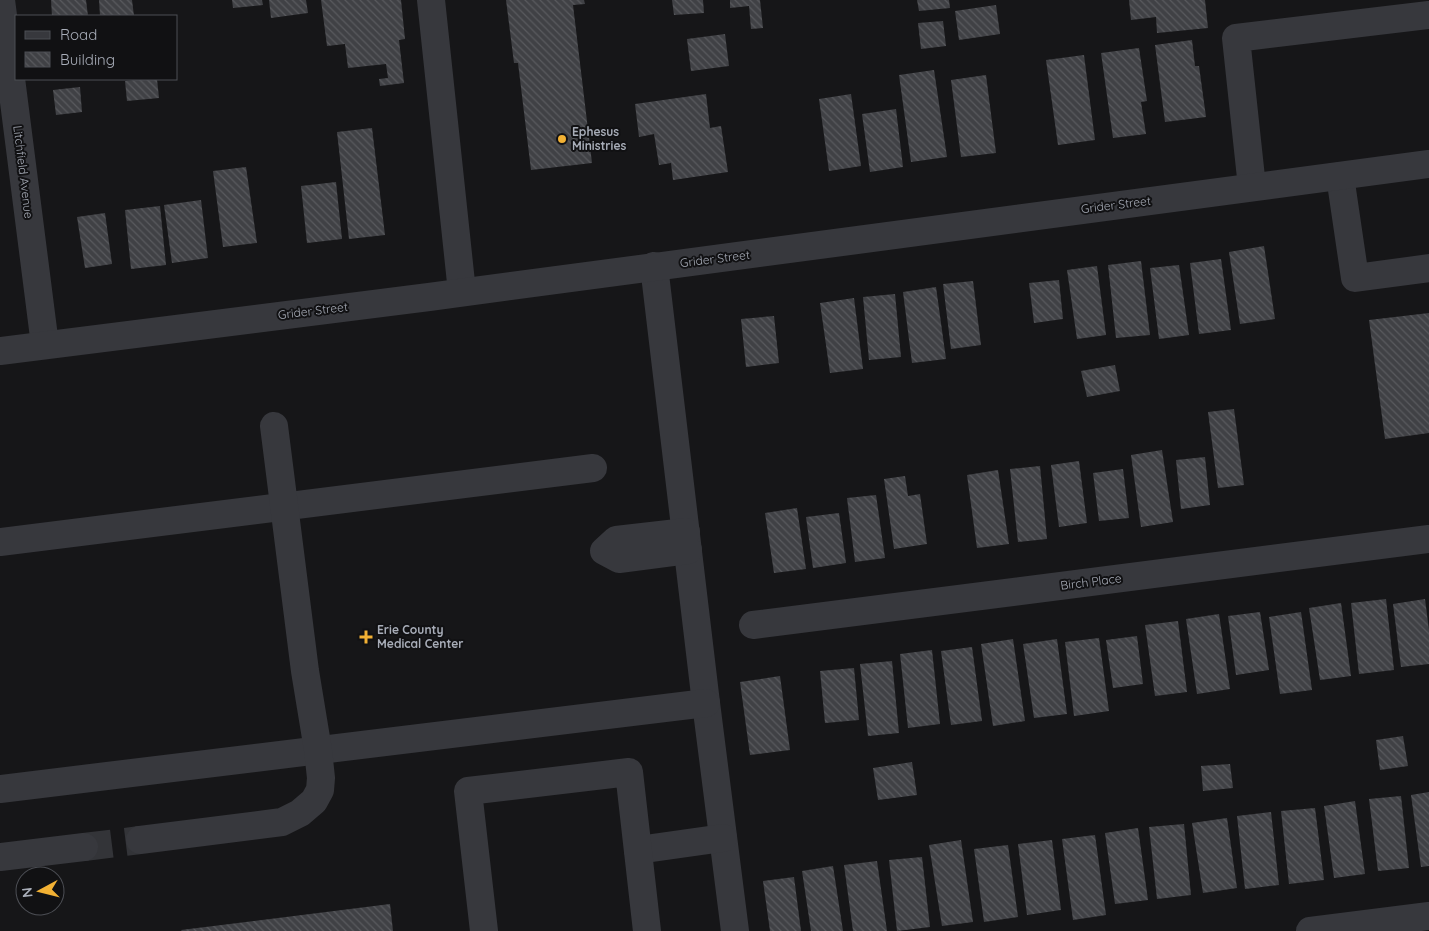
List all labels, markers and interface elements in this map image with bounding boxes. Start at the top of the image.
legend [15,15,178,80]
text: Road [60,25,97,44]
text: Building [60,50,115,69]
street label: Litchfield Avenue [10,124,37,220]
place label: Ephesus Ministries [572,124,626,153]
marker: Ephesus Ministries [556,133,568,145]
street label: Grider Street [1080,193,1152,216]
street label: Grider Street [679,247,751,270]
street label: Grider Street [277,299,349,322]
street label: Birch Place [1060,570,1122,593]
place label: Erie County Medical Center [377,622,464,651]
marker: Erie County Medical Center [359,630,373,644]
north arrow [15,866,65,916]
text: N [18,886,37,899]

